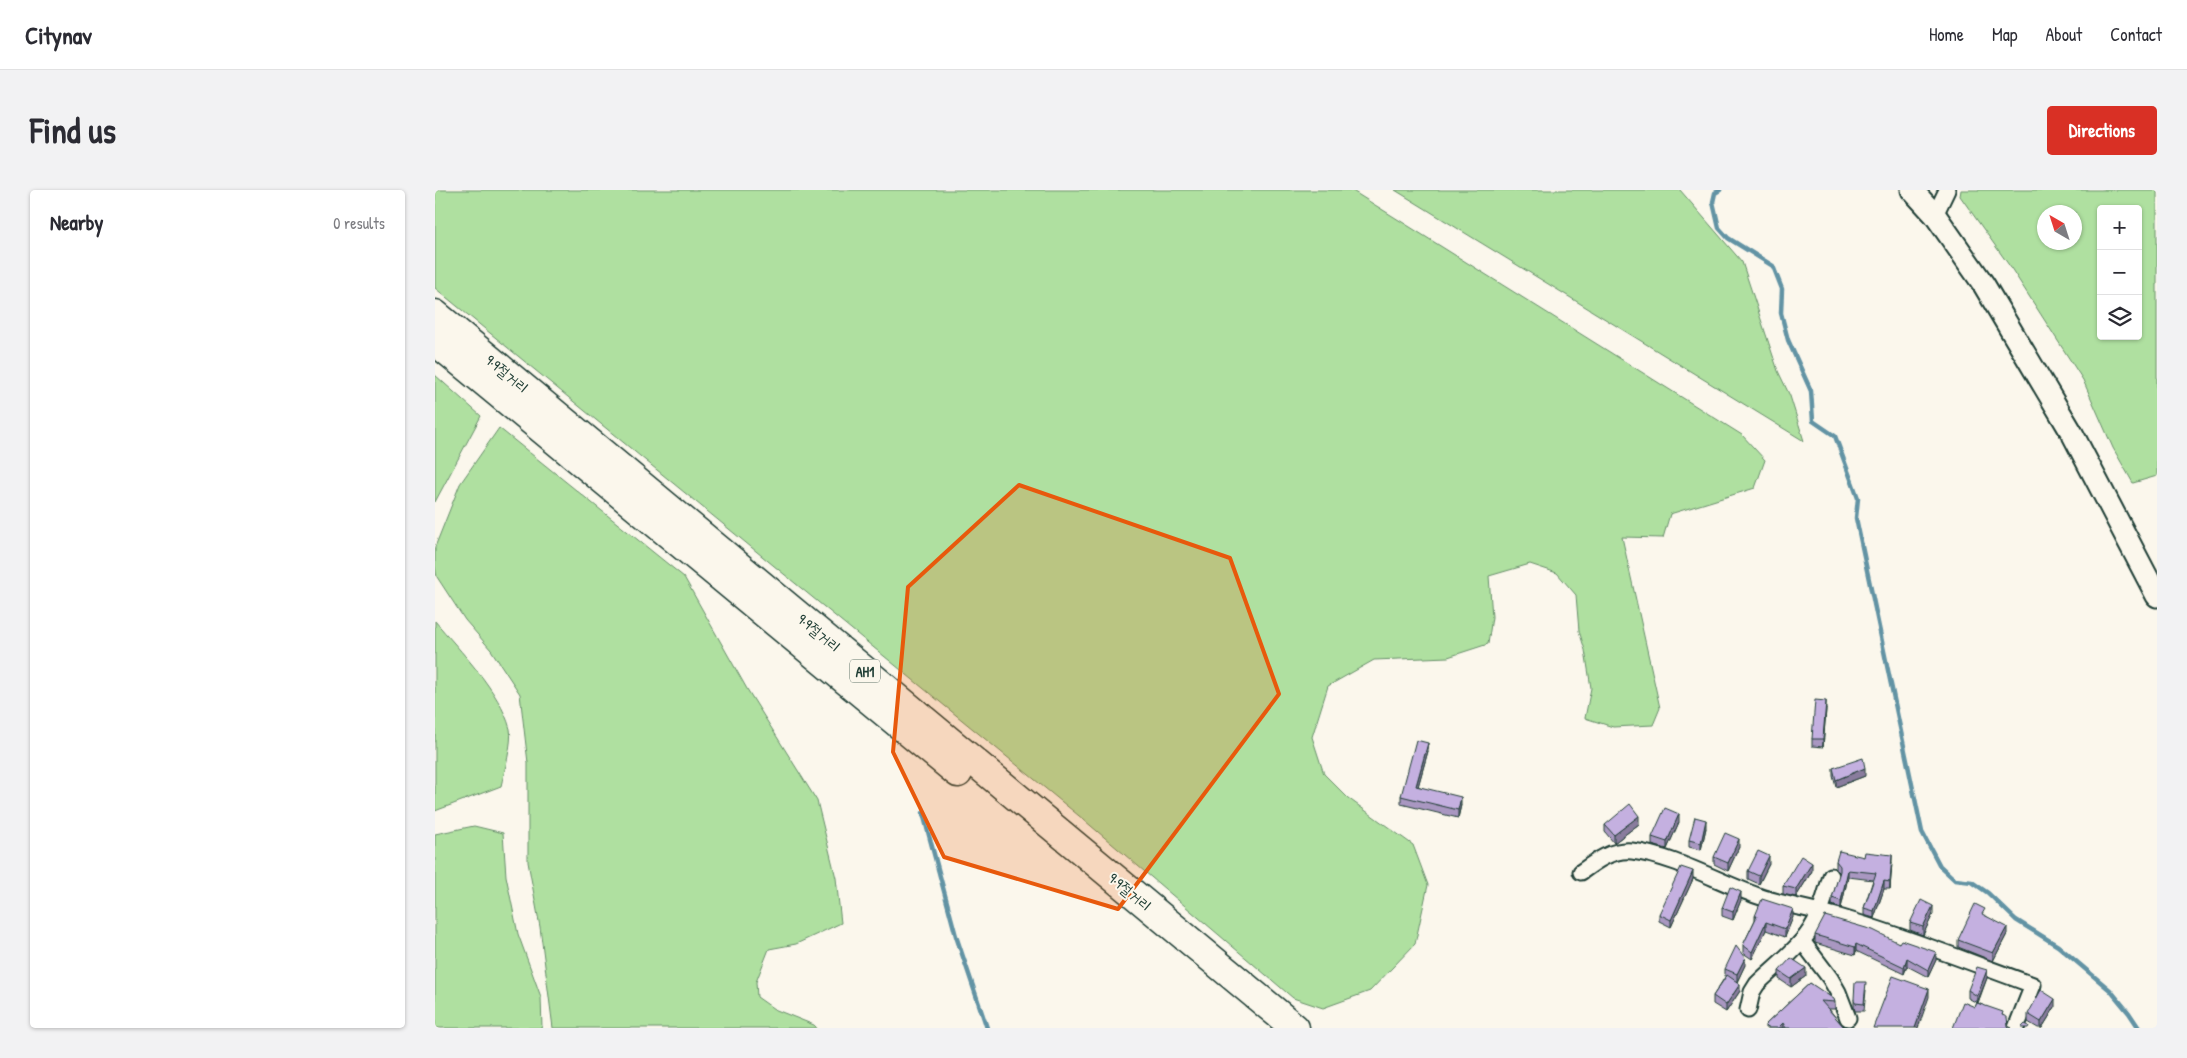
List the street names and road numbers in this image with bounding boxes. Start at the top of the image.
street label: 9·9절거리 [481,350,533,398]
street label: 9·9절거리 [793,609,845,657]
road number: AH1 [850,660,880,682]
street label: 9·9절거리 [1104,868,1156,916]

